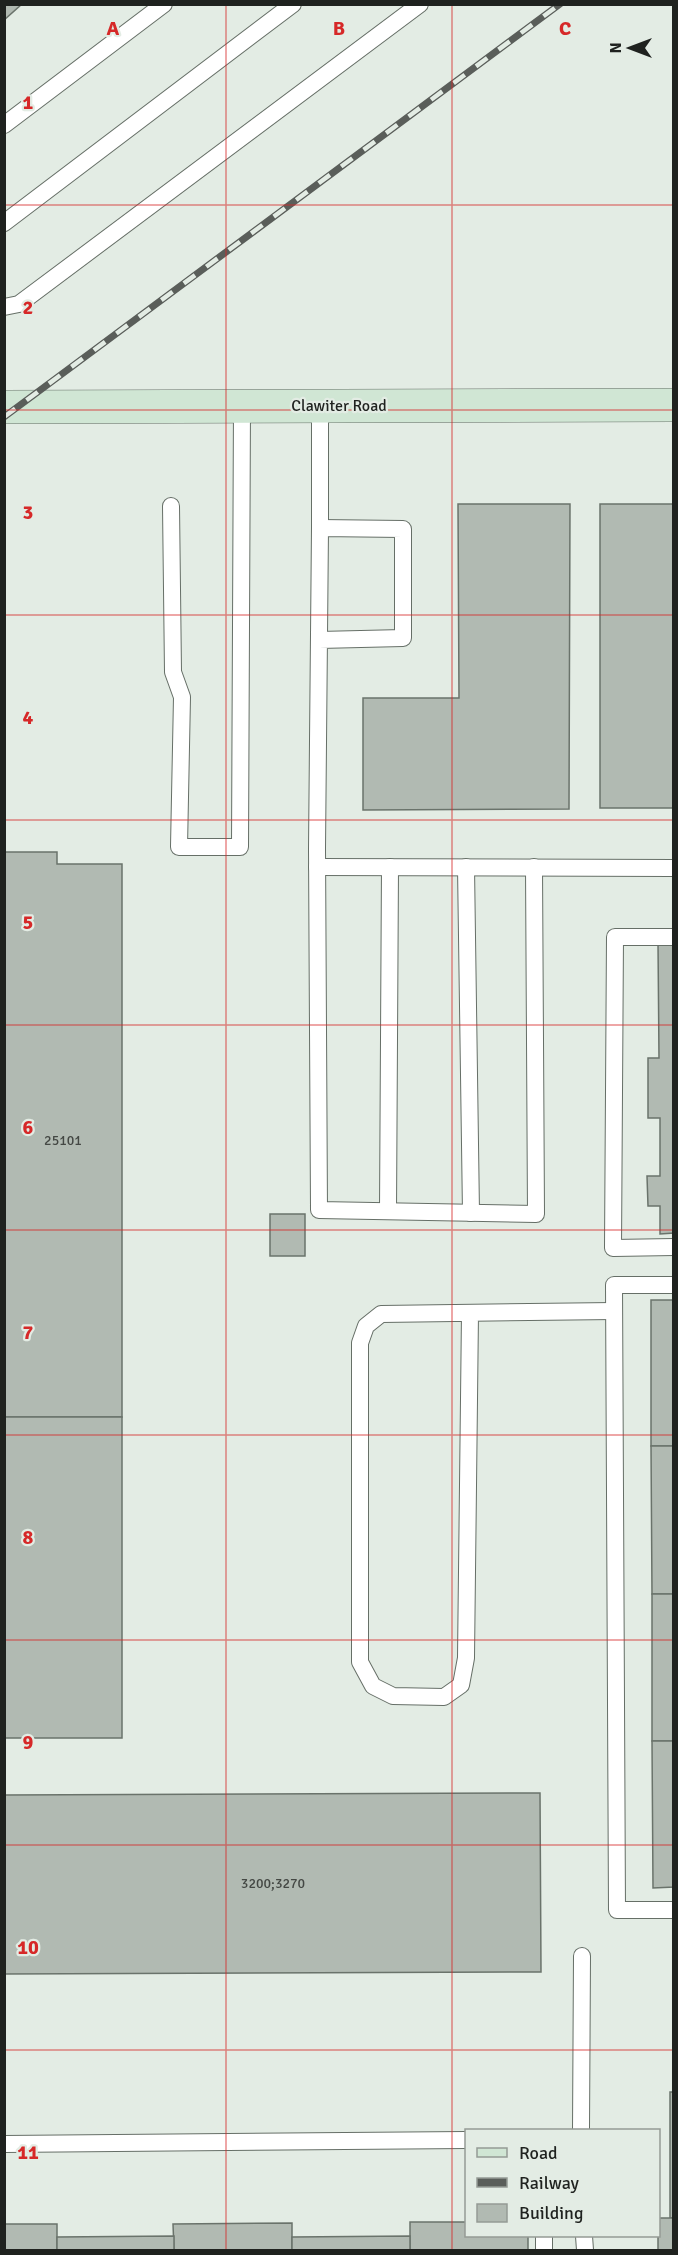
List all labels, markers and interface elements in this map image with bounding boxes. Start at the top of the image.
text: A [107,16,120,41]
text: B [333,16,345,41]
text: C [559,16,571,41]
north arrow [600,18,660,78]
text: N [606,42,626,54]
text: 1 [23,90,34,115]
text: 2 [23,295,33,320]
street label: Clawiter Road [291,396,387,416]
text: 3 [23,500,33,525]
text: 4 [23,705,34,730]
text: 5 [23,910,33,935]
text: 6 [23,1115,34,1140]
house number: 25101 [44,1132,82,1149]
text: 7 [23,1320,34,1345]
text: 8 [23,1525,34,1550]
text: 9 [23,1730,34,1755]
house number: 3200;3270 [241,1875,305,1892]
text: 10 [17,1935,39,1960]
legend [465,2129,660,2237]
text: 11 [17,2140,39,2165]
text: Road [519,2142,558,2164]
text: Railway [519,2172,580,2194]
text: Building [519,2202,583,2224]

